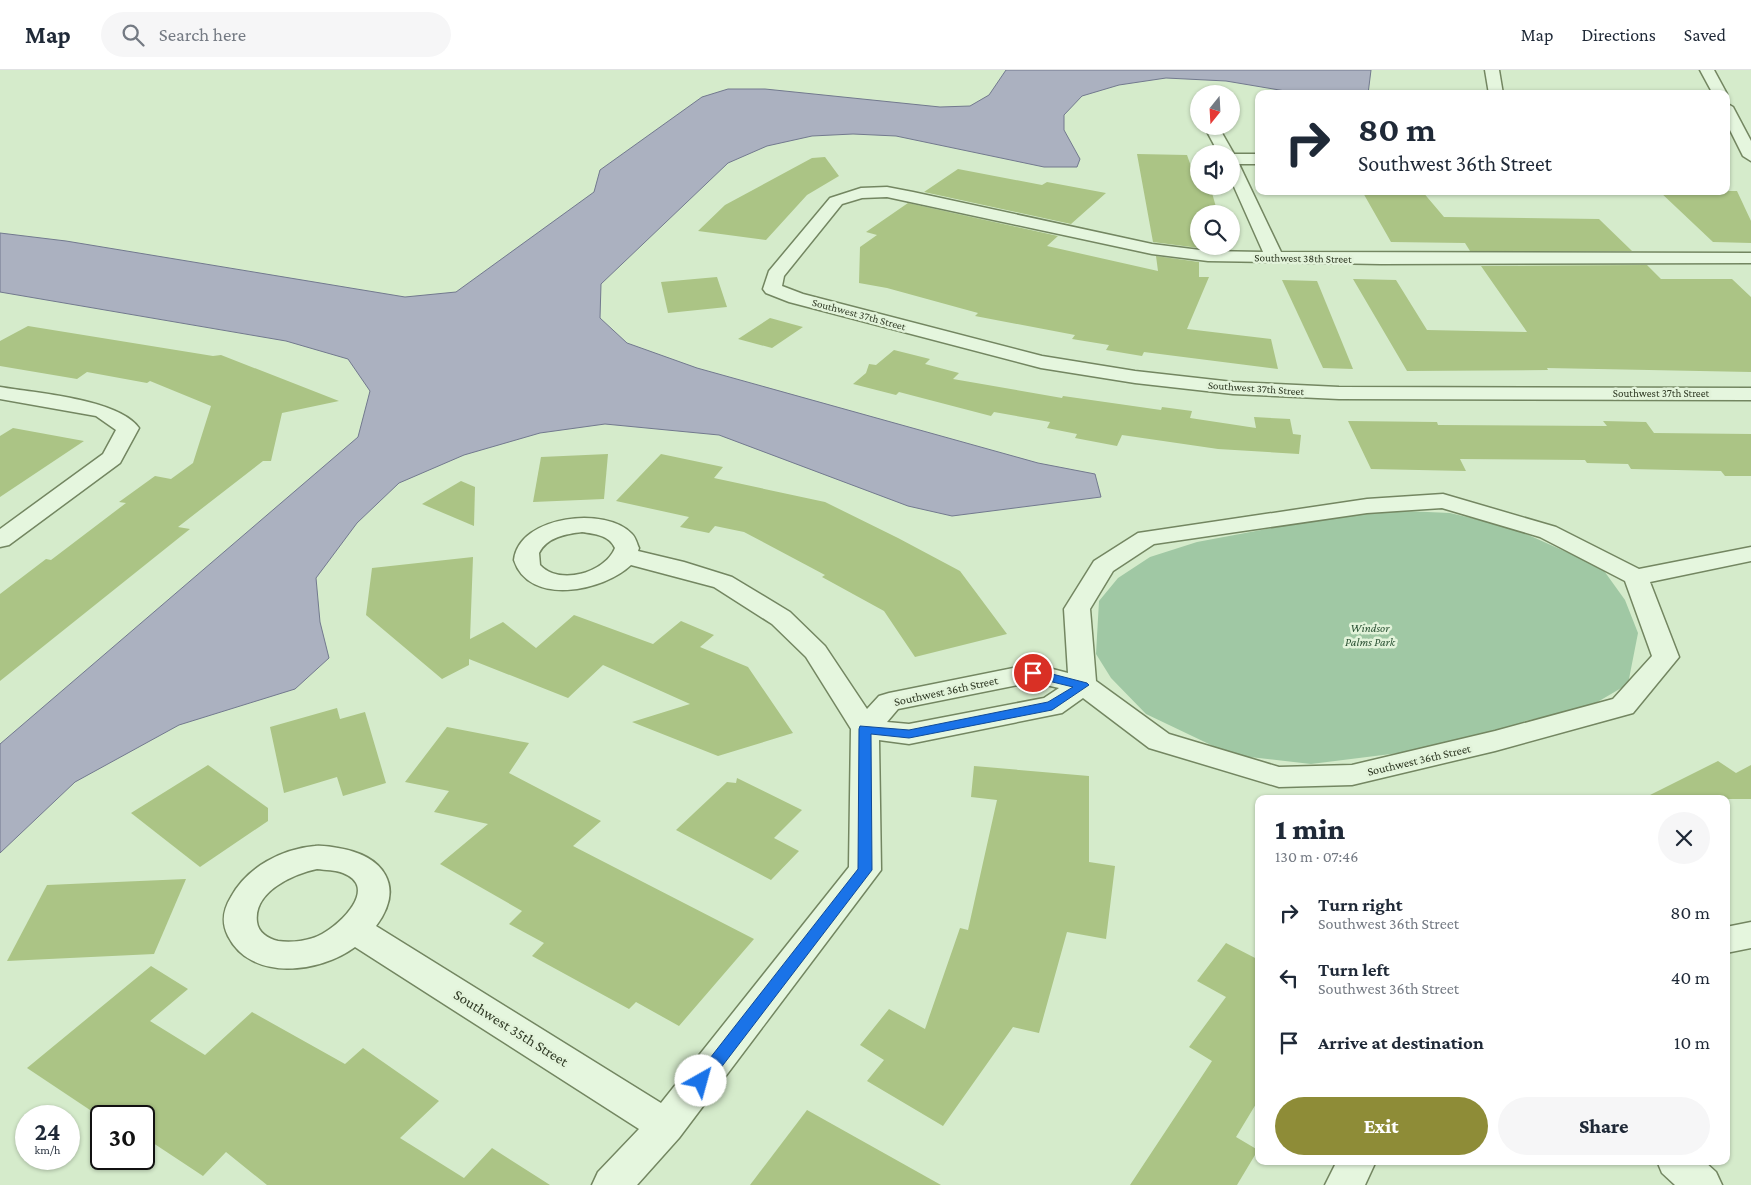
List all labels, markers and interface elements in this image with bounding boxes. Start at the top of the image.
search box [101,12,451,57]
text: Map [25,21,71,48]
icon: search [119,21,147,49]
text: Search here [159,24,246,45]
text: Map [1521,25,1553,45]
text: Directions [1581,25,1656,45]
text: Saved [1684,25,1726,45]
north arrow [1190,85,1240,135]
map controls [1190,85,1240,255]
icon: right [1275,110,1340,175]
text: 80 m [1358,110,1436,149]
button: sound [1190,145,1240,195]
text: Southwest 36th Street [1358,151,1552,176]
button: search [1190,205,1240,255]
street label: Southwest 38th Street [1254,251,1352,265]
street label: Southwest 37th Street [811,296,907,332]
street label: Southwest 37th Street [1208,379,1305,397]
street label: Southwest 37th Street [1613,387,1710,399]
park label: Windsor Palms Park [1345,621,1396,649]
pin [1012,652,1054,694]
icon: arrive [1019,659,1047,687]
street label: Southwest 36th Street [893,673,1000,709]
street label: Southwest 36th Street [1366,741,1473,779]
text: 1 min [1275,812,1345,845]
button: close [1658,812,1710,864]
text: 130 m · 07:46 [1275,848,1358,865]
text: Turn right [1318,894,1403,915]
icon: right [1275,899,1303,927]
text: 80 m [1670,902,1710,923]
text: Southwest 36th Street [1318,915,1459,932]
text: Turn left [1318,959,1390,980]
icon: left [1275,964,1303,992]
text: 40 m [1671,967,1710,988]
text: Southwest 36th Street [1318,980,1459,997]
street label: Southwest 35th Street [451,986,572,1070]
icon: arrive [1275,1029,1303,1057]
text: Arrive at destination [1318,1032,1484,1053]
text: 10 m [1674,1032,1710,1053]
position arrow [674,1054,726,1106]
button: Exit [1275,1097,1488,1155]
button: Share [1498,1097,1710,1155]
speed limit sign: 30 [90,1105,155,1170]
text: 24 [34,1118,61,1145]
text: km/h [35,1143,60,1157]

